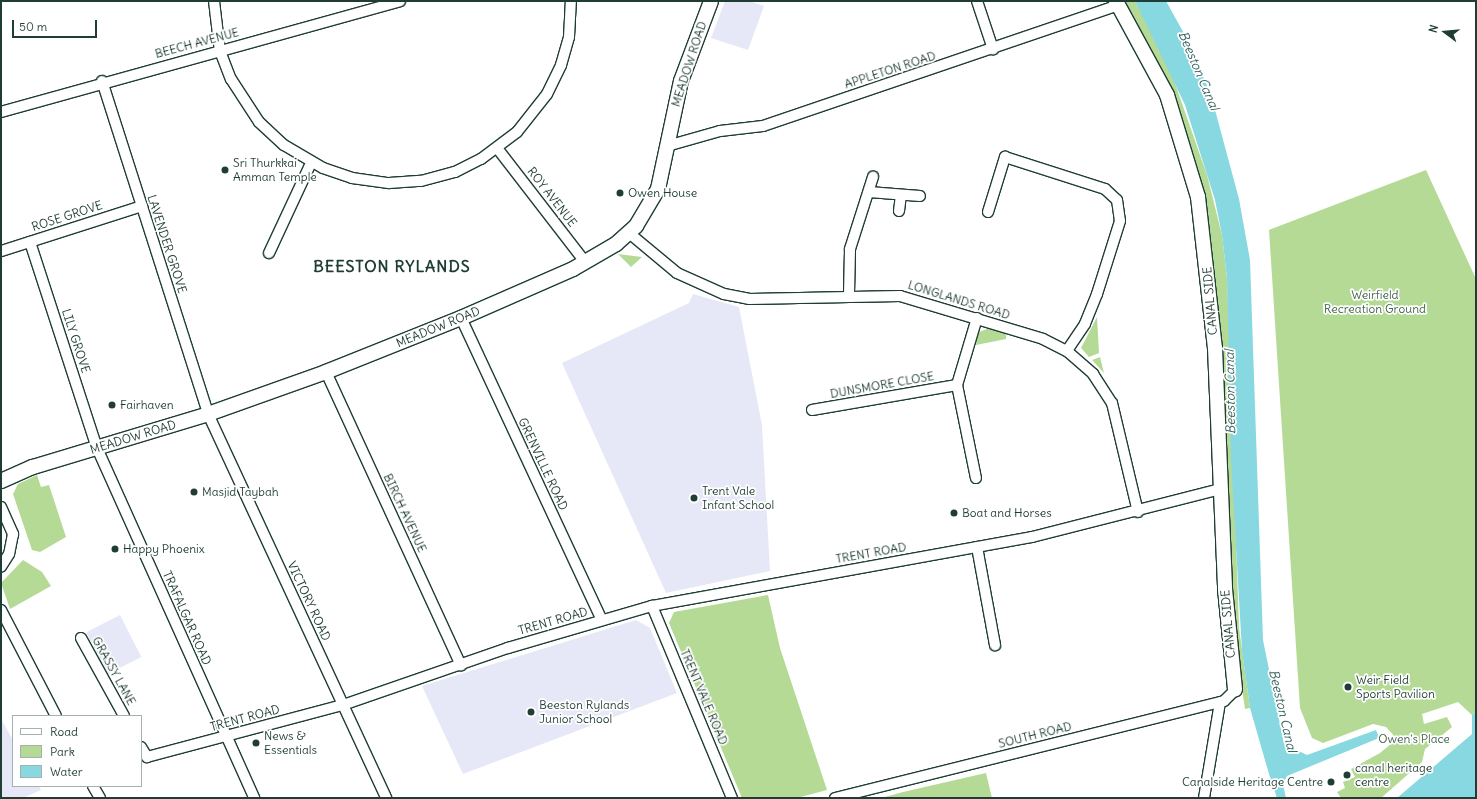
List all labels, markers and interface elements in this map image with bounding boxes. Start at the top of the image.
scale bar [14,12,99,38]
north arrow [1425,12,1465,52]
text: 50 m [19,19,47,34]
street label: MEADOW ROAD [668,19,710,109]
text: N [1426,23,1441,34]
street label: BEECH AVENUE [153,25,241,61]
water label: Beeston Canal [1174,29,1222,113]
street label: APPLETON ROAD [843,48,937,92]
place label: Sri Thurkkai Amman Temple [233,156,317,184]
street label: ROY AVENUE [524,164,580,230]
marker: Sri Thurkkai Amman Temple [220,165,230,175]
place label: Owen House [628,186,697,200]
marker: Owen House [615,188,625,198]
street label: LAVENDER GROVE [144,193,190,295]
street label: ROSE GROVE [30,198,104,234]
district label: BEESTON RYLANDS [313,256,471,276]
street label: CANAL SIDE [1200,266,1220,336]
street label: LONGLANDS ROAD [906,278,1012,322]
park label: Weirfield Recreation Ground [1324,288,1426,316]
street label: MEADOW ROAD [394,304,482,350]
street label: LILY GROVE [59,307,93,375]
water label: Beeston Canal [1222,350,1240,434]
street label: DUNSMORE CLOSE [829,369,935,401]
place label: Fairhaven [120,398,174,412]
marker: Fairhaven [107,400,117,410]
street label: GRENVILLE ROAD [515,415,571,513]
street label: MEADOW ROAD [88,417,178,457]
street label: BIRCH AVENUE [380,471,430,555]
place label: Trent Vale Infant School [702,484,774,512]
place label: Masjid Taybah [202,485,279,499]
marker: Masjid Taybah [189,487,199,497]
marker: Trent Vale Infant School [689,493,699,503]
place label: Boat and Horses [962,506,1052,520]
marker: Boat and Horses [949,508,959,518]
street label: TRENT ROAD [835,540,907,566]
place label: Happy Phoenix [123,542,205,556]
marker: Happy Phoenix [110,544,120,554]
street label: VICTORY ROAD [284,559,334,643]
street label: TRAFALGAR ROAD [160,569,214,667]
street label: CANAL SIDE [1218,589,1238,659]
street label: TRENT ROAD [517,604,589,638]
street label: GRASSY LANE [89,634,139,708]
street label: TRENT VALE ROAD [677,647,731,747]
water label: Beeston Canal [1265,668,1299,754]
place label: Weir Field Sports Pavilion [1356,673,1435,701]
marker: Weir Field Sports Pavilion [1343,682,1353,692]
place label: Beeston Rylands Junior School [539,698,629,726]
street label: TRENT ROAD [209,702,281,734]
marker: Beeston Rylands Junior School [526,707,536,717]
legend [12,715,142,787]
street label: SOUTH ROAD [997,719,1073,751]
text: Road [50,724,78,739]
place label: News & Essentials [264,729,317,757]
park label: Owen's Place [1378,732,1450,746]
marker: News & Essentials [251,738,261,748]
text: Park [50,744,75,759]
place label: canal heritage centre [1355,761,1432,789]
text: Water [50,764,83,779]
marker: canal heritage centre [1342,770,1352,780]
place label: Canalside Heritage Centre [1182,775,1323,789]
marker: Canalside Heritage Centre [1326,777,1336,787]

